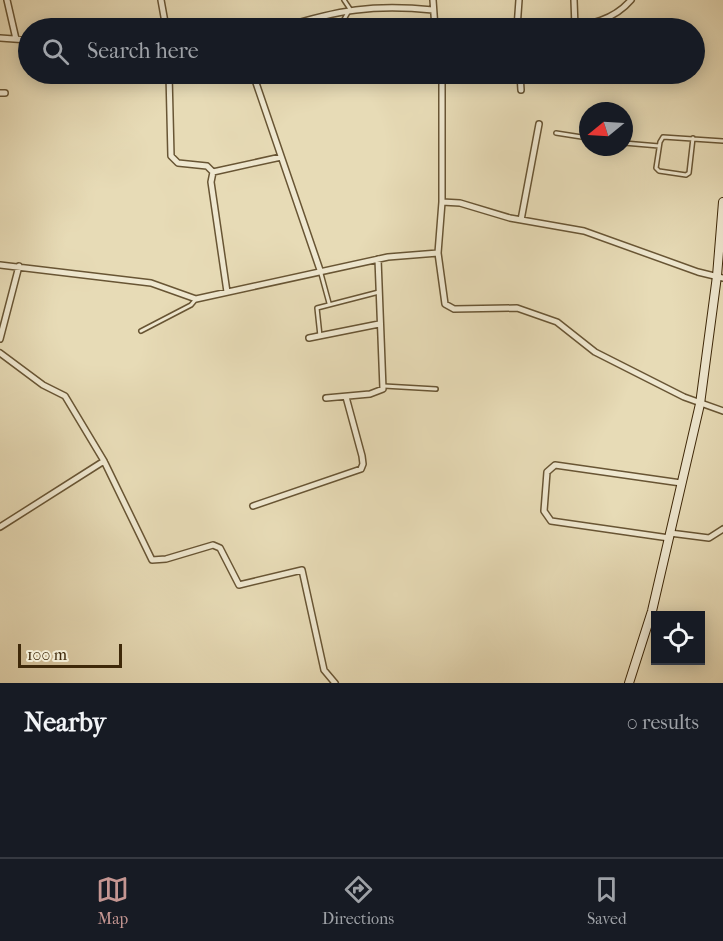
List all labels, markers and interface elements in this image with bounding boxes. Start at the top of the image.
search box [18,18,705,84]
icon: search [39,35,72,68]
text: Search here [87,38,199,64]
north arrow [579,102,633,156]
map controls [651,611,705,665]
button: locate [651,611,705,665]
scale bar [18,641,122,668]
text: 100 m [27,645,67,664]
text: Nearby [24,707,106,738]
text: 0 results [627,711,699,734]
tab: Map [96,873,129,928]
tab: Directions [322,873,394,928]
tab: Saved [587,873,627,928]

